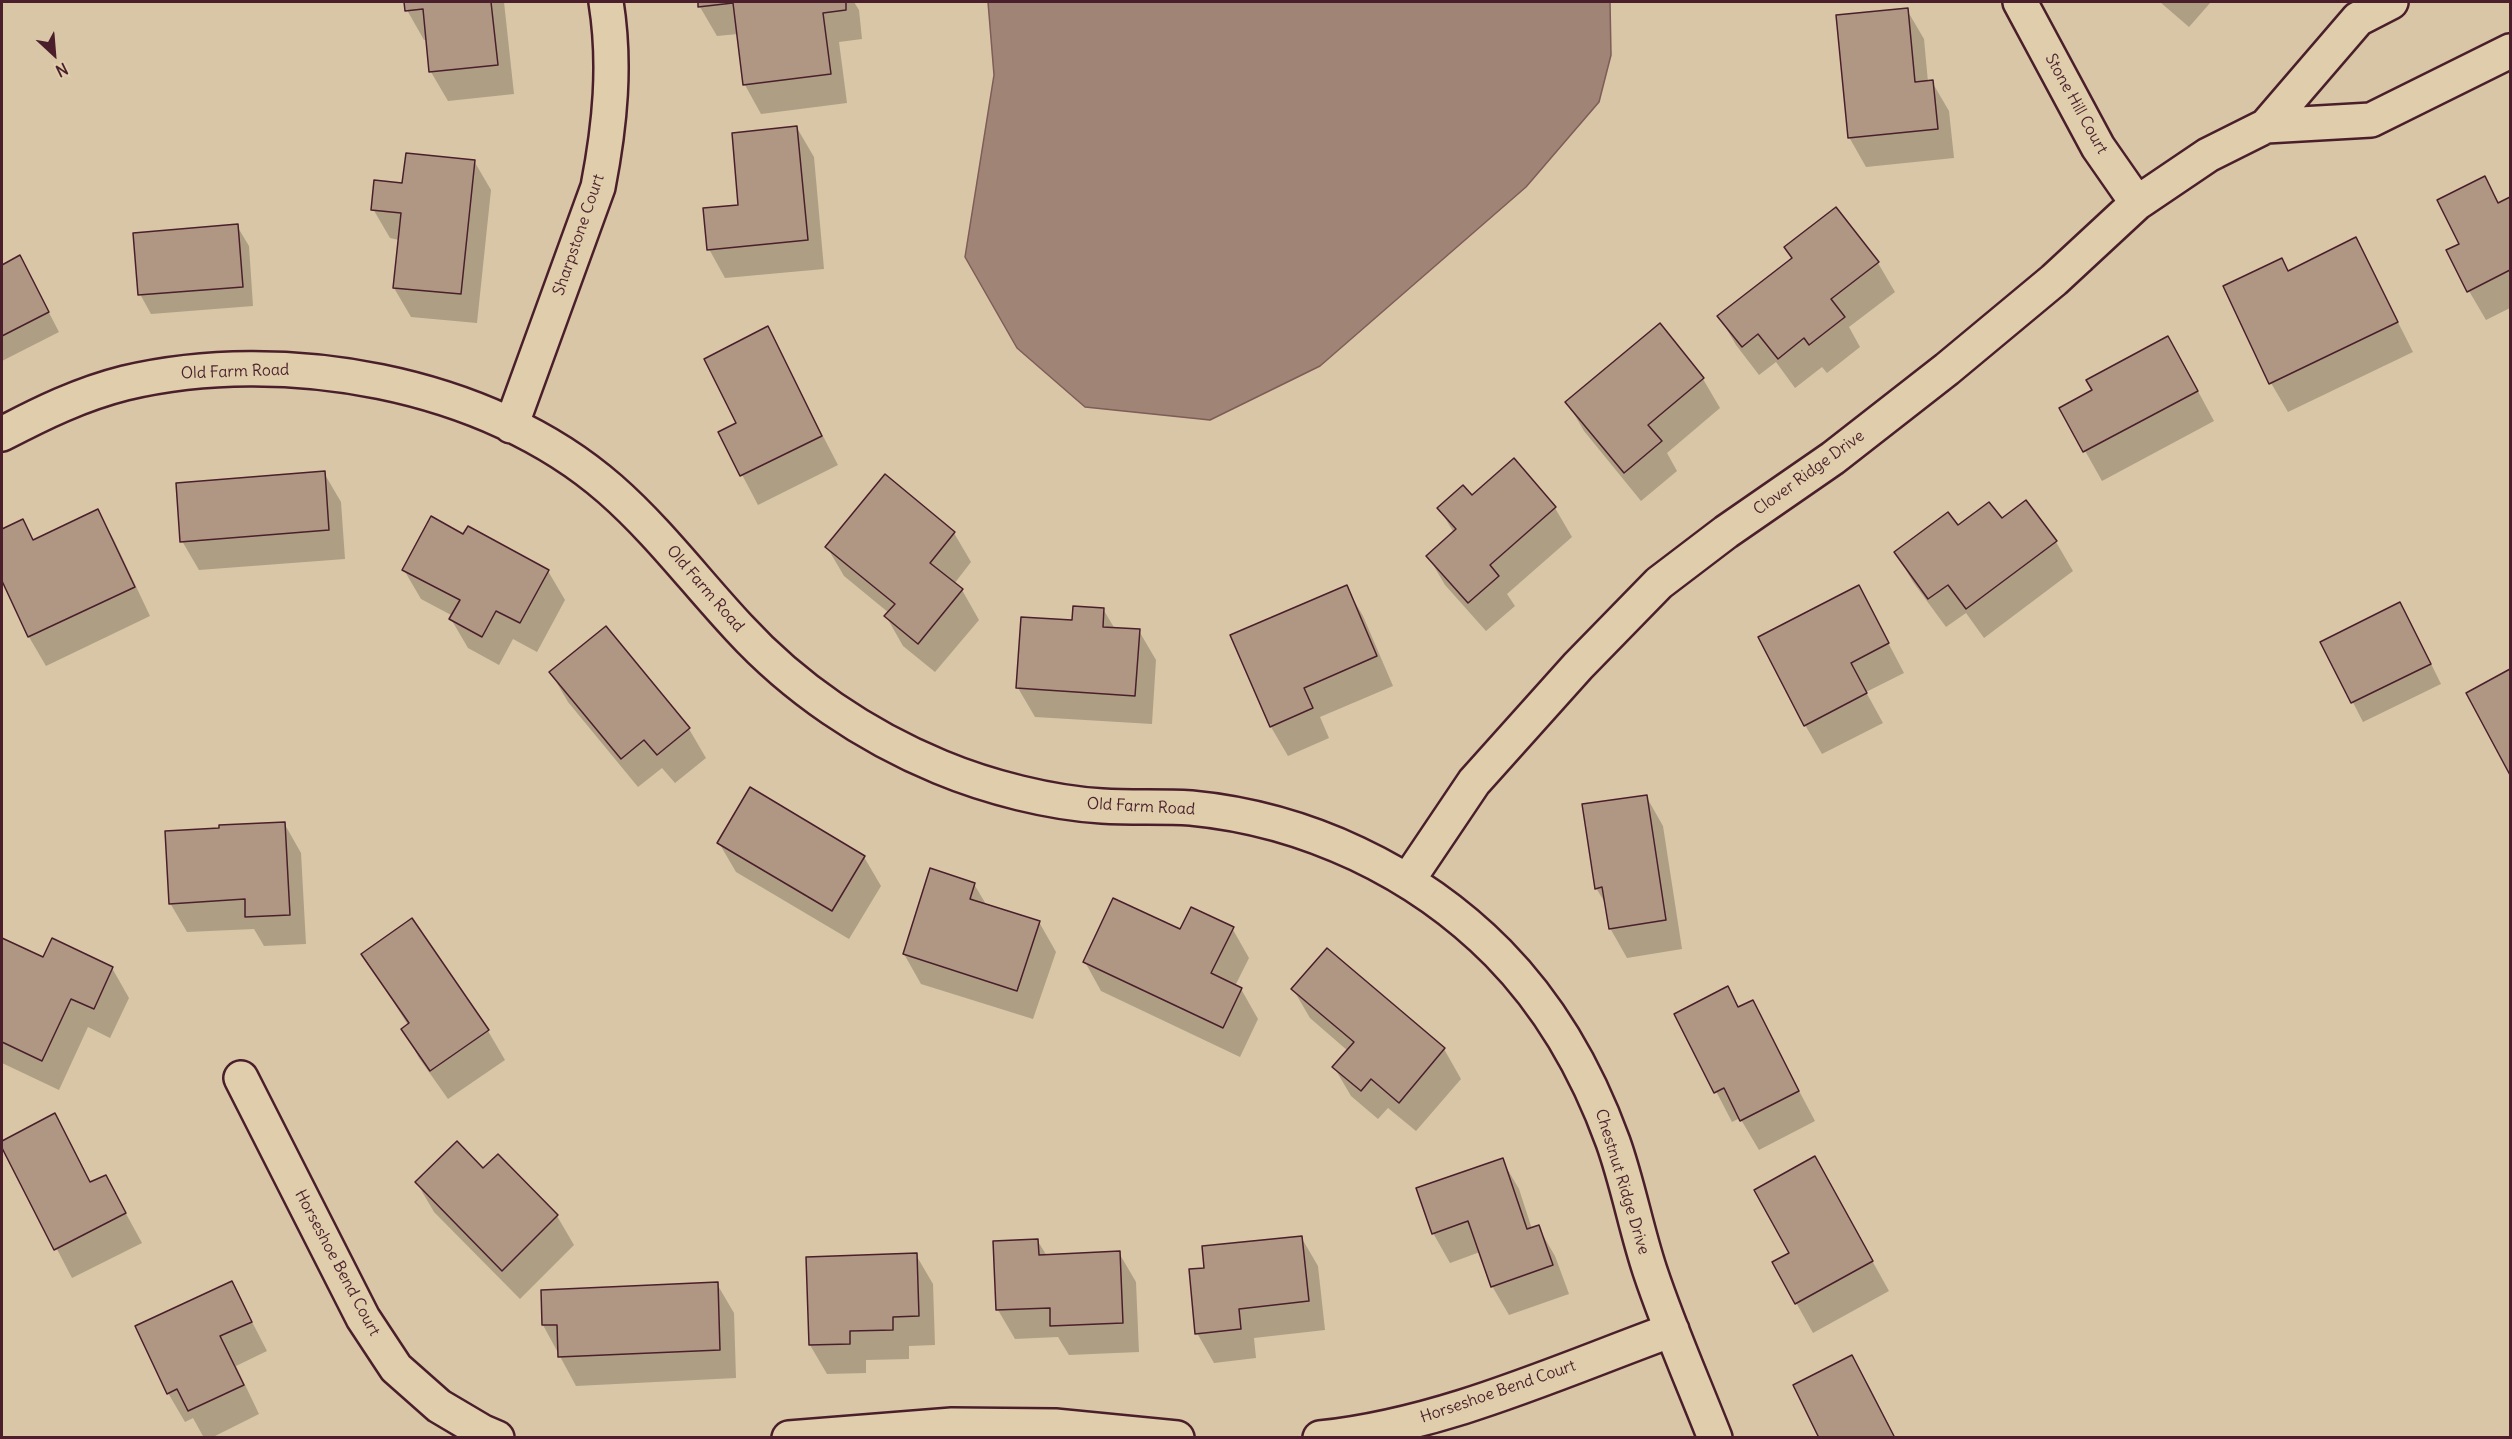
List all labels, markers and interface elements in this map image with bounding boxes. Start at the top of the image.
north arrow [24,24,84,84]
street label: Stone Hill Court [2041,51,2111,157]
text: N [53,59,71,82]
street label: Sharpstone Court [549,172,609,298]
street label: Old Farm Road [180,361,290,383]
street label: Clover Ridge Drive [1750,426,1868,520]
street label: Old Farm Road [662,542,748,636]
street label: Old Farm Road [1086,795,1196,819]
street label: Chestnut Ridge Drive [1591,1107,1653,1257]
street label: Horseshoe Bend Court [290,1187,384,1339]
street label: Horseshoe Bend Court [1418,1356,1578,1428]

